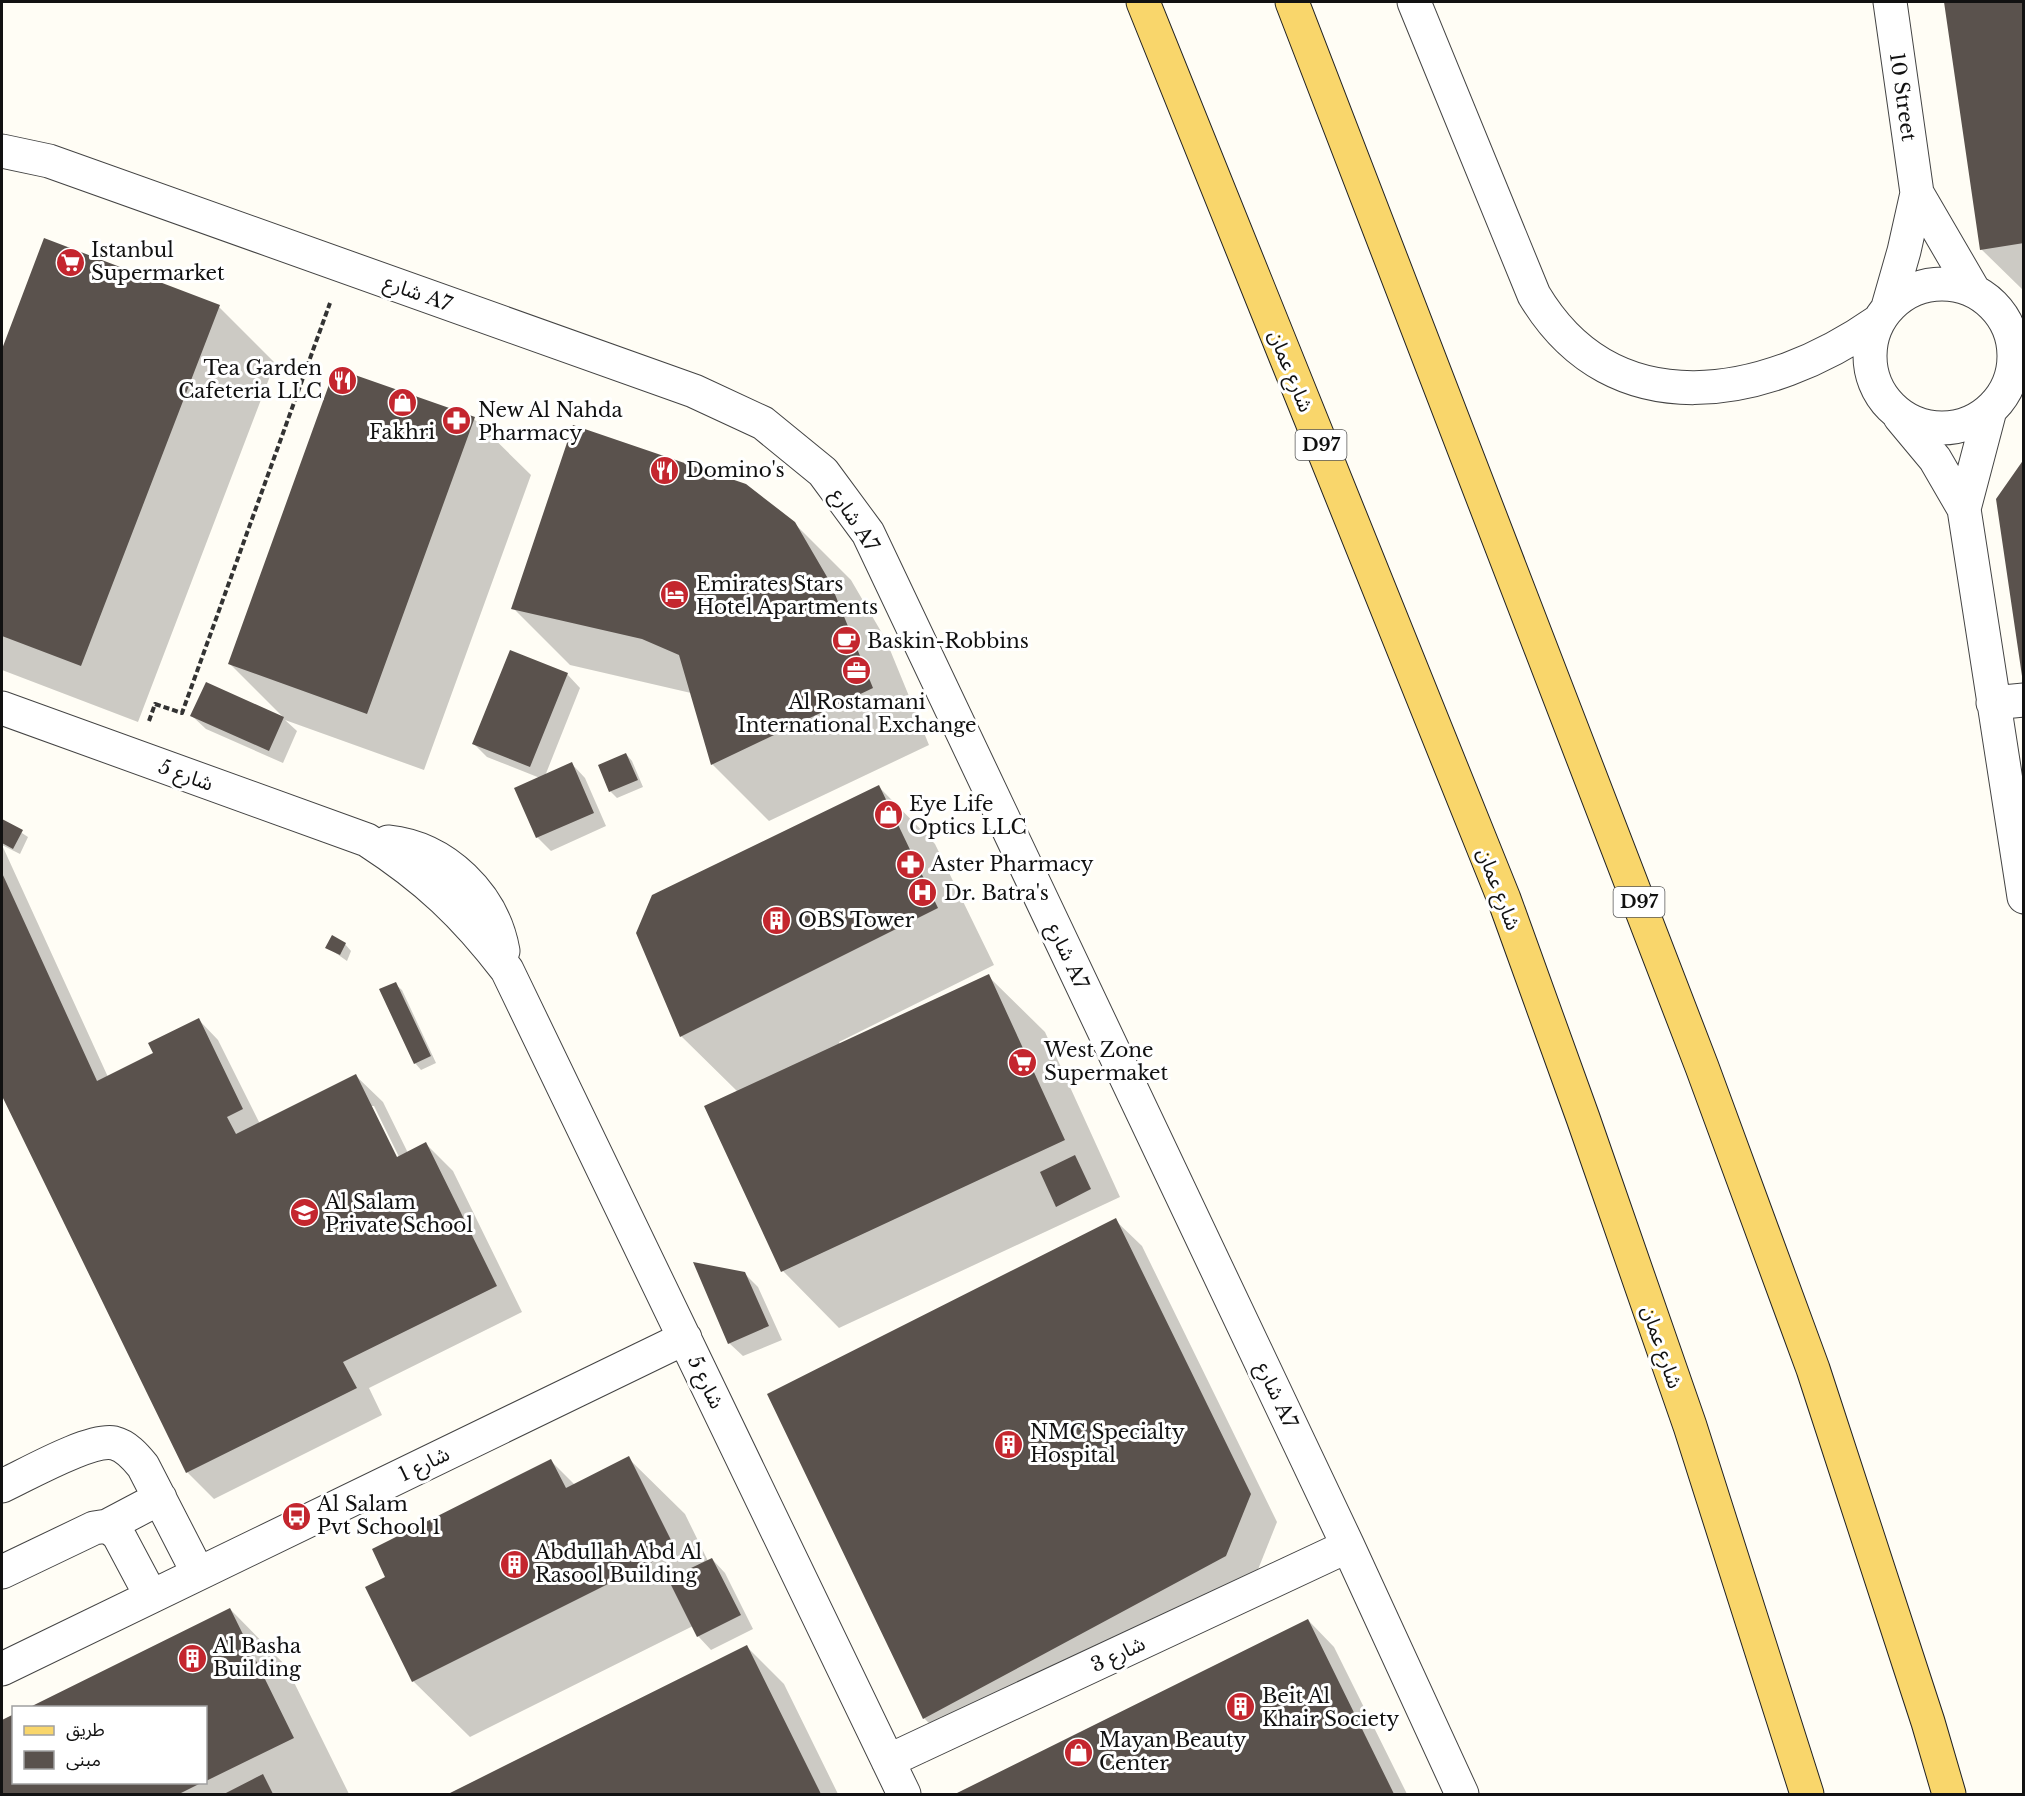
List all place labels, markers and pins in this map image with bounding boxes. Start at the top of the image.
place label: Istanbul Supermarket [91,238,225,285]
supermarket icon: Istanbul Supermarket [54,246,86,278]
place label: Tea Garden Cafeteria LLC [178,356,322,403]
restaurant icon: Tea Garden Cafeteria LLC [327,364,359,396]
shop icon: Fakhri [386,386,418,418]
place label: New Al Nahda Pharmacy [478,398,623,445]
pharmacy icon: New Al Nahda Pharmacy [441,405,473,437]
place label: Fakhri [369,420,435,444]
restaurant icon: Domino's [649,454,681,486]
place label: Domino's [686,458,785,482]
place label: Emirates Stars Hotel Apartments [696,572,878,619]
hotel icon: Emirates Stars Hotel Apartments [659,579,691,611]
cafe icon: Baskin-Robbins [830,625,862,657]
place label: Baskin-Robbins [867,629,1029,653]
office icon: Al Rostamani International Exchange [841,655,873,687]
place label: Al Rostamani International Exchange [738,690,977,737]
place label: Eye Life Optics LLC [909,792,1027,839]
shop icon: Eye Life Optics LLC [872,799,904,831]
pharmacy icon: Aster Pharmacy [894,848,926,880]
place label: Aster Pharmacy [930,852,1094,876]
hospital icon: Dr. Batra's [907,877,939,909]
place label: Dr. Batra's [944,881,1049,905]
building icon: OBS Tower [761,904,793,936]
place label: OBS Tower [798,908,915,932]
place label: West Zone Supermaket [1043,1038,1168,1085]
supermarket icon: West Zone Supermaket [1007,1046,1039,1078]
place label: Al Salam Private School [324,1190,473,1237]
school or university icon: Al Salam Private School [288,1197,320,1229]
place label: NMC Specialty Hospital [1030,1420,1185,1467]
building icon: NMC Specialty Hospital [993,1428,1025,1460]
place label: Al Salam Pvt School 1 [316,1492,441,1539]
bus stop icon: Al Salam Pvt School 1 [280,1500,312,1532]
place label: Abdullah Abd Al Rasool Building [534,1540,702,1587]
building icon: Abdullah Abd Al Rasool Building [498,1548,530,1580]
place label: Al Basha Building [212,1634,302,1681]
building icon: Al Basha Building [176,1642,208,1674]
place label: Beit Al Khair Society [1262,1684,1400,1731]
building icon: Beit Al Khair Society [1225,1691,1257,1723]
place label: Mayan Beauty Center [1099,1728,1246,1775]
shop icon: Mayan Beauty Center [1062,1736,1094,1768]

